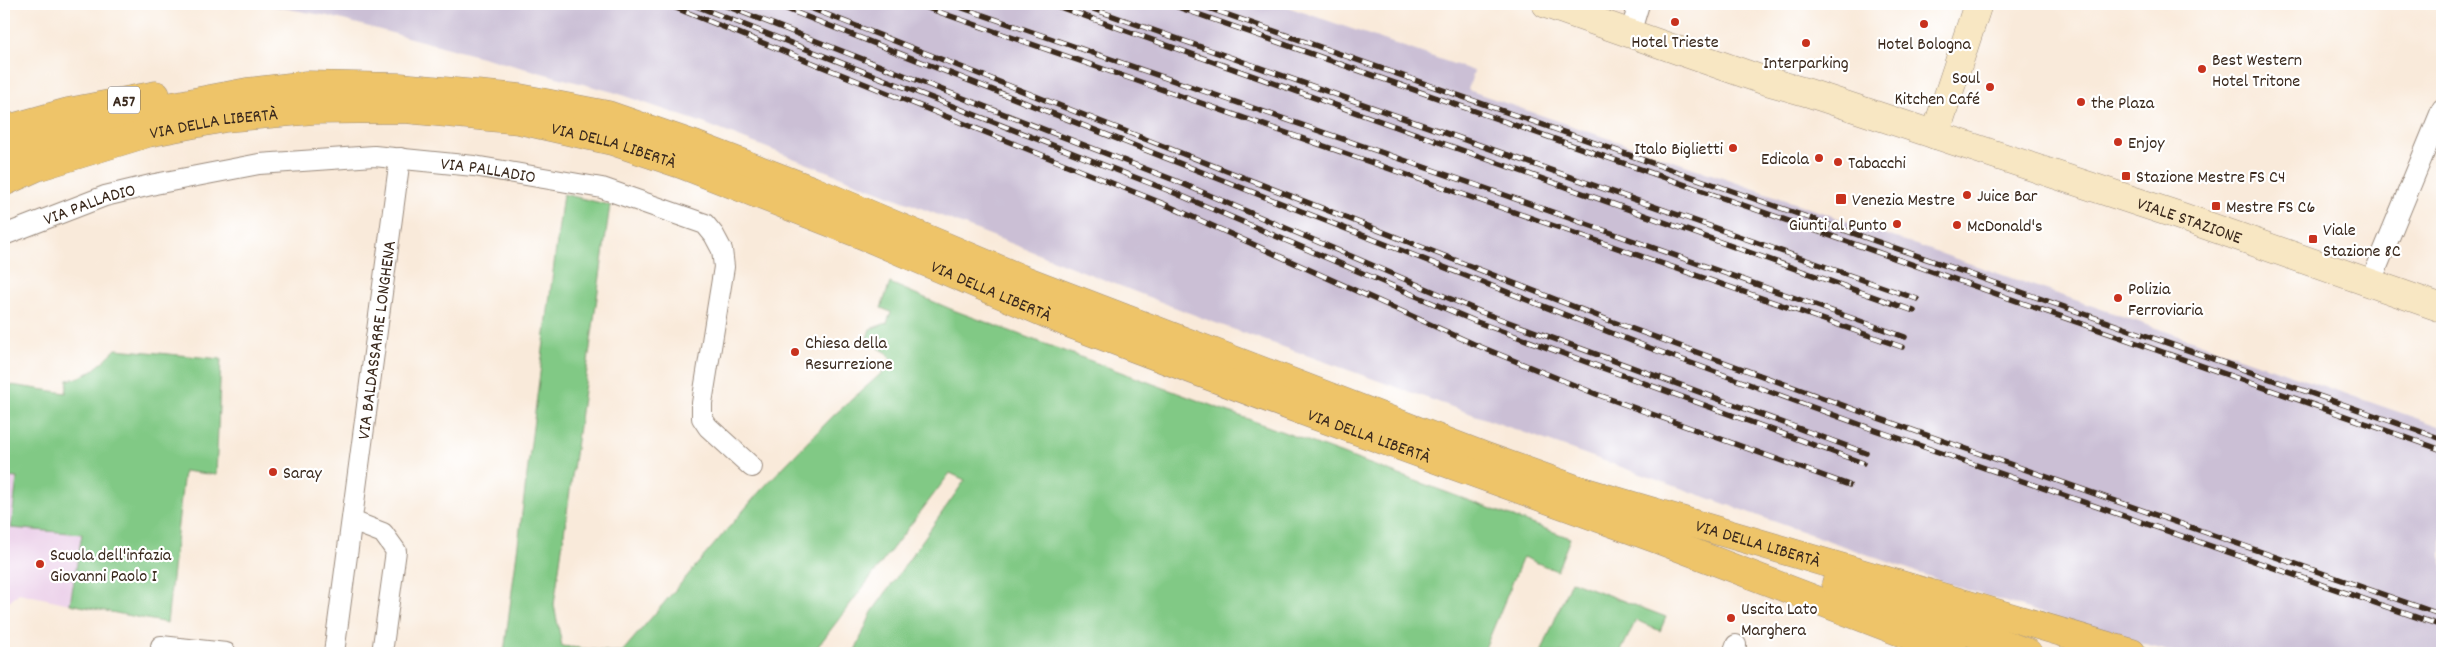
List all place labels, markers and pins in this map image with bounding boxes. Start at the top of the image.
marker: Hotel Trieste [1669,16,1681,28]
marker: Hotel Bologna [1918,18,1930,30]
place label: Hotel Trieste [1631,31,1719,56]
place label: Hotel Bologna [1877,33,1971,58]
marker: Interparking [1800,37,1812,49]
place label: Best Western Hotel Tritone [2212,49,2302,95]
place label: Interparking [1763,52,1849,77]
marker: Best Western Hotel Tritone [2196,63,2208,75]
place label: Soul Kitchen Café [1894,67,1981,113]
marker: Soul Kitchen Café [1984,81,1996,93]
place label: the Plaza [2091,92,2155,117]
marker: the Plaza [2075,96,2087,108]
place label: Enjoy [2128,132,2165,157]
marker: Enjoy [2112,136,2124,148]
place label: Italo Biglietti [1634,138,1723,163]
marker: Italo Biglietti [1727,142,1739,154]
place label: Edicola [1761,148,1810,173]
marker: Edicola [1813,152,1825,164]
place label: Tabacchi [1848,152,1906,177]
marker: Tabacchi [1832,156,1844,168]
place label: Stazione Mestre FS C4 [2136,166,2285,191]
marker: Stazione Mestre FS C4 [2120,170,2132,182]
place label: Juice Bar [1977,185,2038,210]
place label: Venezia Mestre [1852,189,1955,214]
marker: Juice Bar [1961,189,1973,201]
marker: Venezia Mestre [1834,192,1848,206]
place label: Mestre FS C6 [2226,196,2315,221]
marker: Mestre FS C6 [2210,200,2222,212]
place label: Giunti al Punto [1789,214,1887,239]
place label: McDonald's [1967,215,2043,240]
marker: Giunti al Punto [1891,218,1903,230]
marker: McDonald's [1951,219,1963,231]
place label: Viale Stazione 8C [2323,219,2401,265]
marker: Viale Stazione 8C [2307,233,2319,245]
place label: Polizia Ferroviaria [2128,278,2204,324]
marker: Polizia Ferroviaria [2112,292,2124,304]
place label: Chiesa della Resurrezione [805,332,893,378]
marker: Chiesa della Resurrezione [789,346,801,358]
place label: Saray [283,462,322,487]
marker: Saray [267,466,279,478]
place label: Scuola dell'infazia Giovanni Paolo I [50,544,172,590]
marker: Scuola dell'infazia Giovanni Paolo I [34,558,46,570]
place label: Uscita Lato Marghera [1741,598,1817,644]
marker: Uscita Lato Marghera [1725,612,1737,624]

